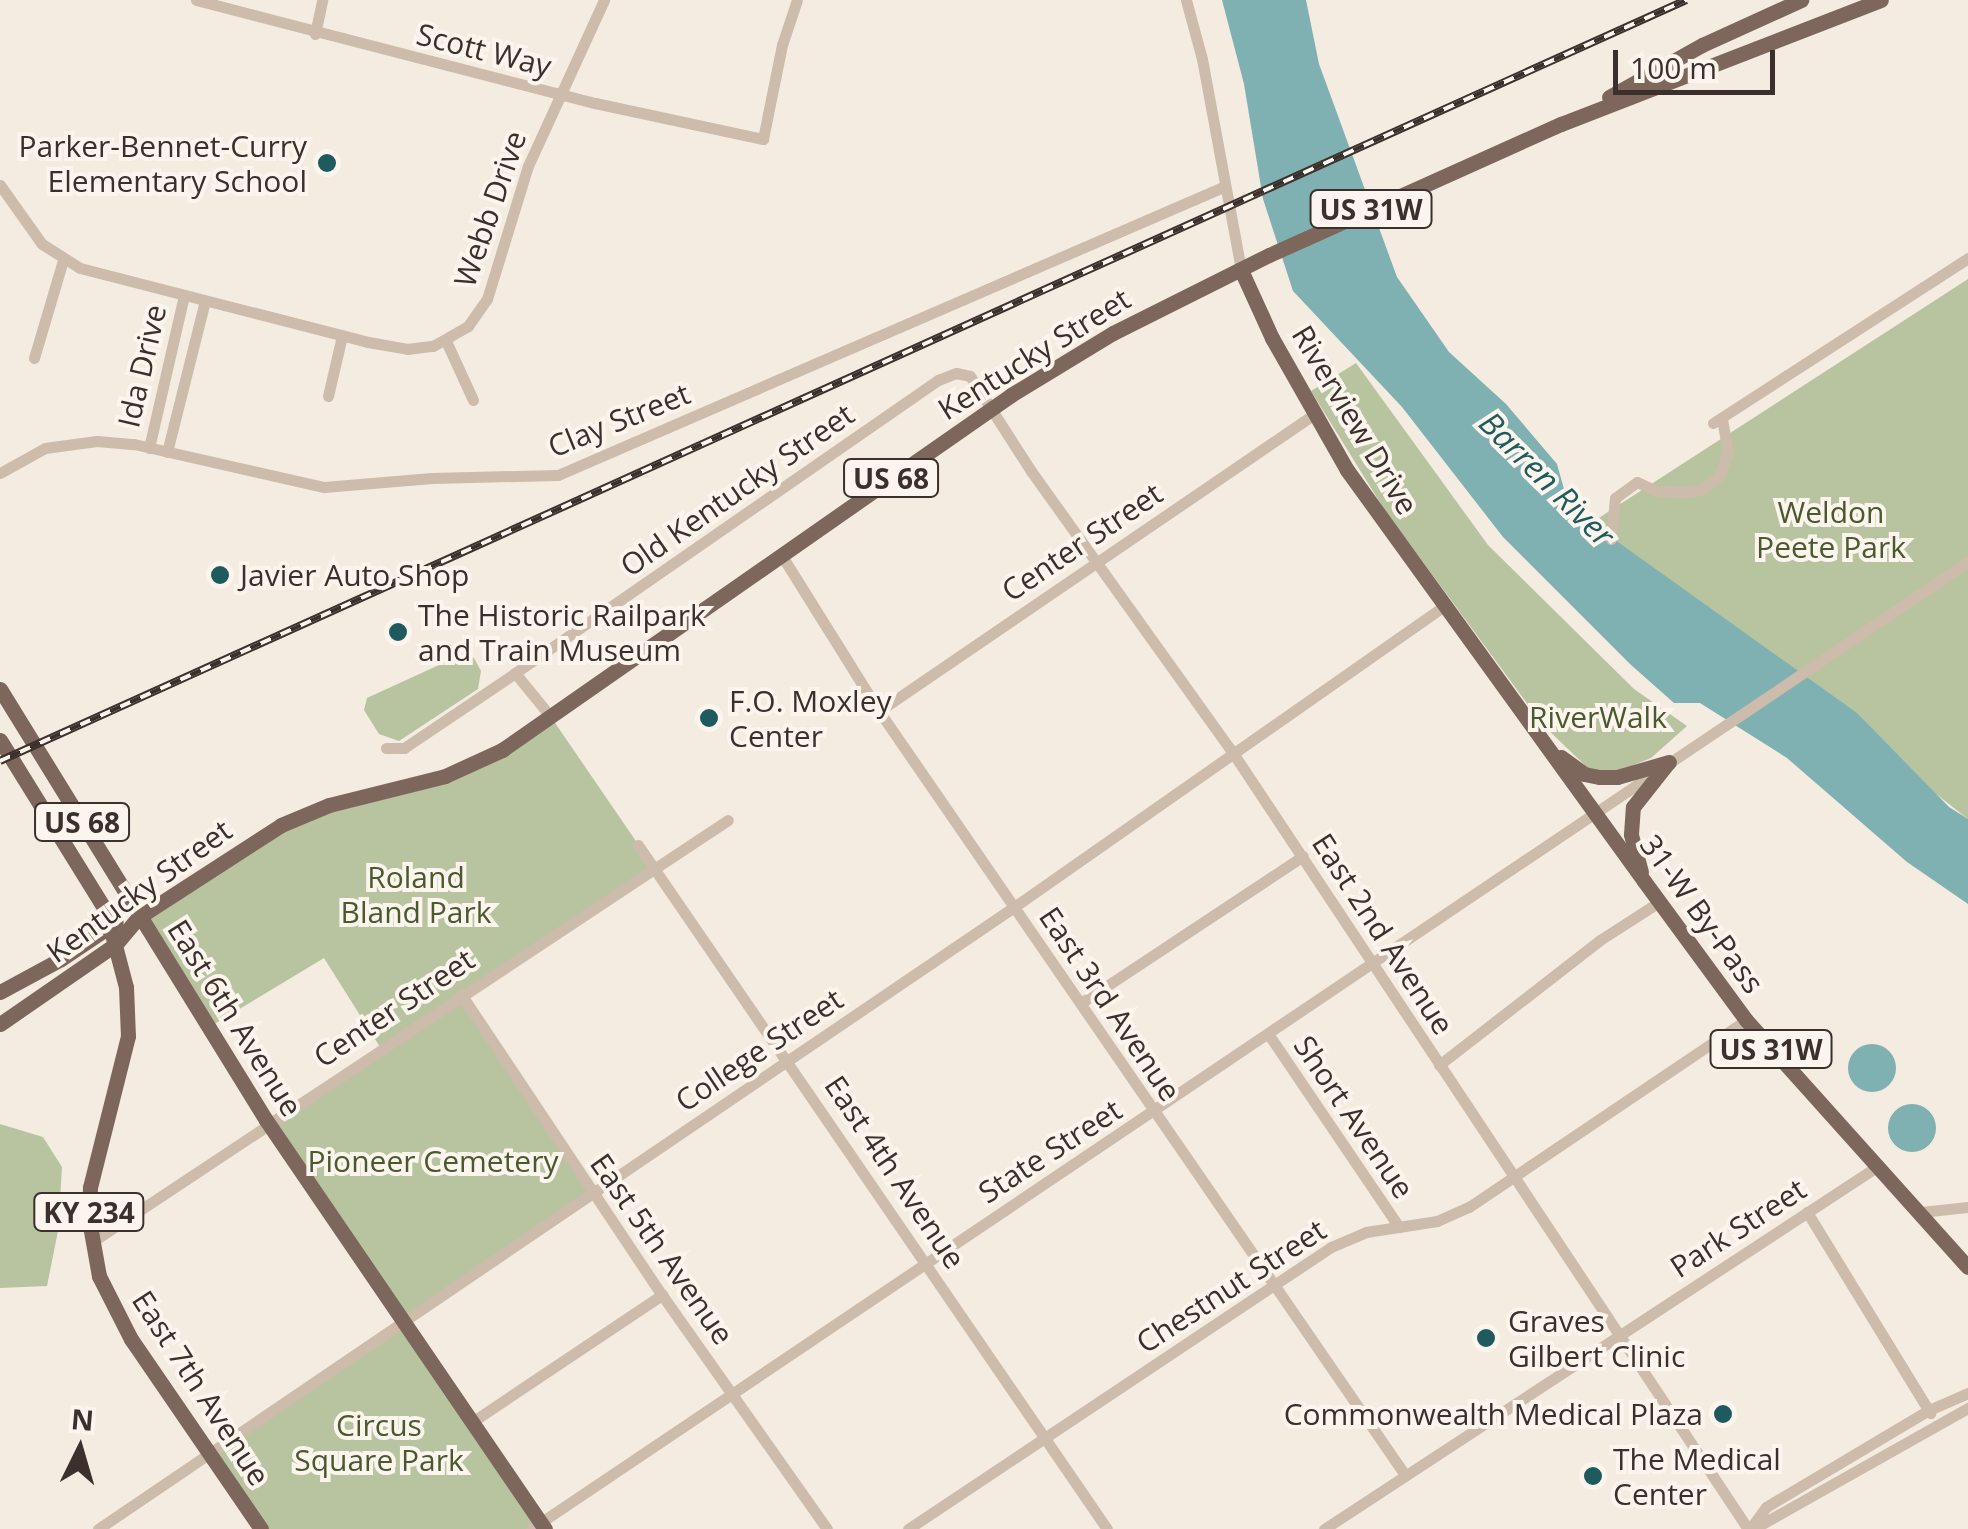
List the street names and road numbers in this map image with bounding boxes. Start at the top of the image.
street label: Scott Way [413,16,555,84]
street label: Webb Drive [447,126,533,292]
road number: US 31W [1308,186,1434,232]
street label: Kentucky Street [931,281,1137,427]
street label: Ida Drive [110,301,174,431]
street label: Riverview Drive [1284,319,1426,521]
street label: Clay Street [543,375,695,465]
street label: Old Kentucky Street [613,396,861,584]
road number: US 68 [841,455,941,501]
street label: Center Street [995,475,1169,609]
road number: US 68 [32,799,132,845]
street label: Kentucky Street [40,812,238,970]
street label: East 2nd Avenue [1305,827,1461,1041]
street label: 31-W By-Pass [1633,828,1771,1000]
street label: East 3rd Avenue [1032,900,1188,1108]
street label: East 6th Avenue [160,913,310,1123]
street label: Center Street [307,941,481,1075]
street label: College Street [669,981,849,1119]
road number: US 31W [1708,1026,1834,1072]
street label: Short Avenue [1286,1029,1422,1205]
street label: East 4th Avenue [817,1069,973,1275]
street label: State Street [972,1092,1128,1210]
street label: East 5th Avenue [583,1147,741,1351]
street label: Park Street [1663,1171,1813,1285]
road number: KY 234 [32,1189,146,1235]
street label: Chestnut Street [1130,1211,1332,1361]
street label: East 7th Avenue [125,1284,277,1492]

